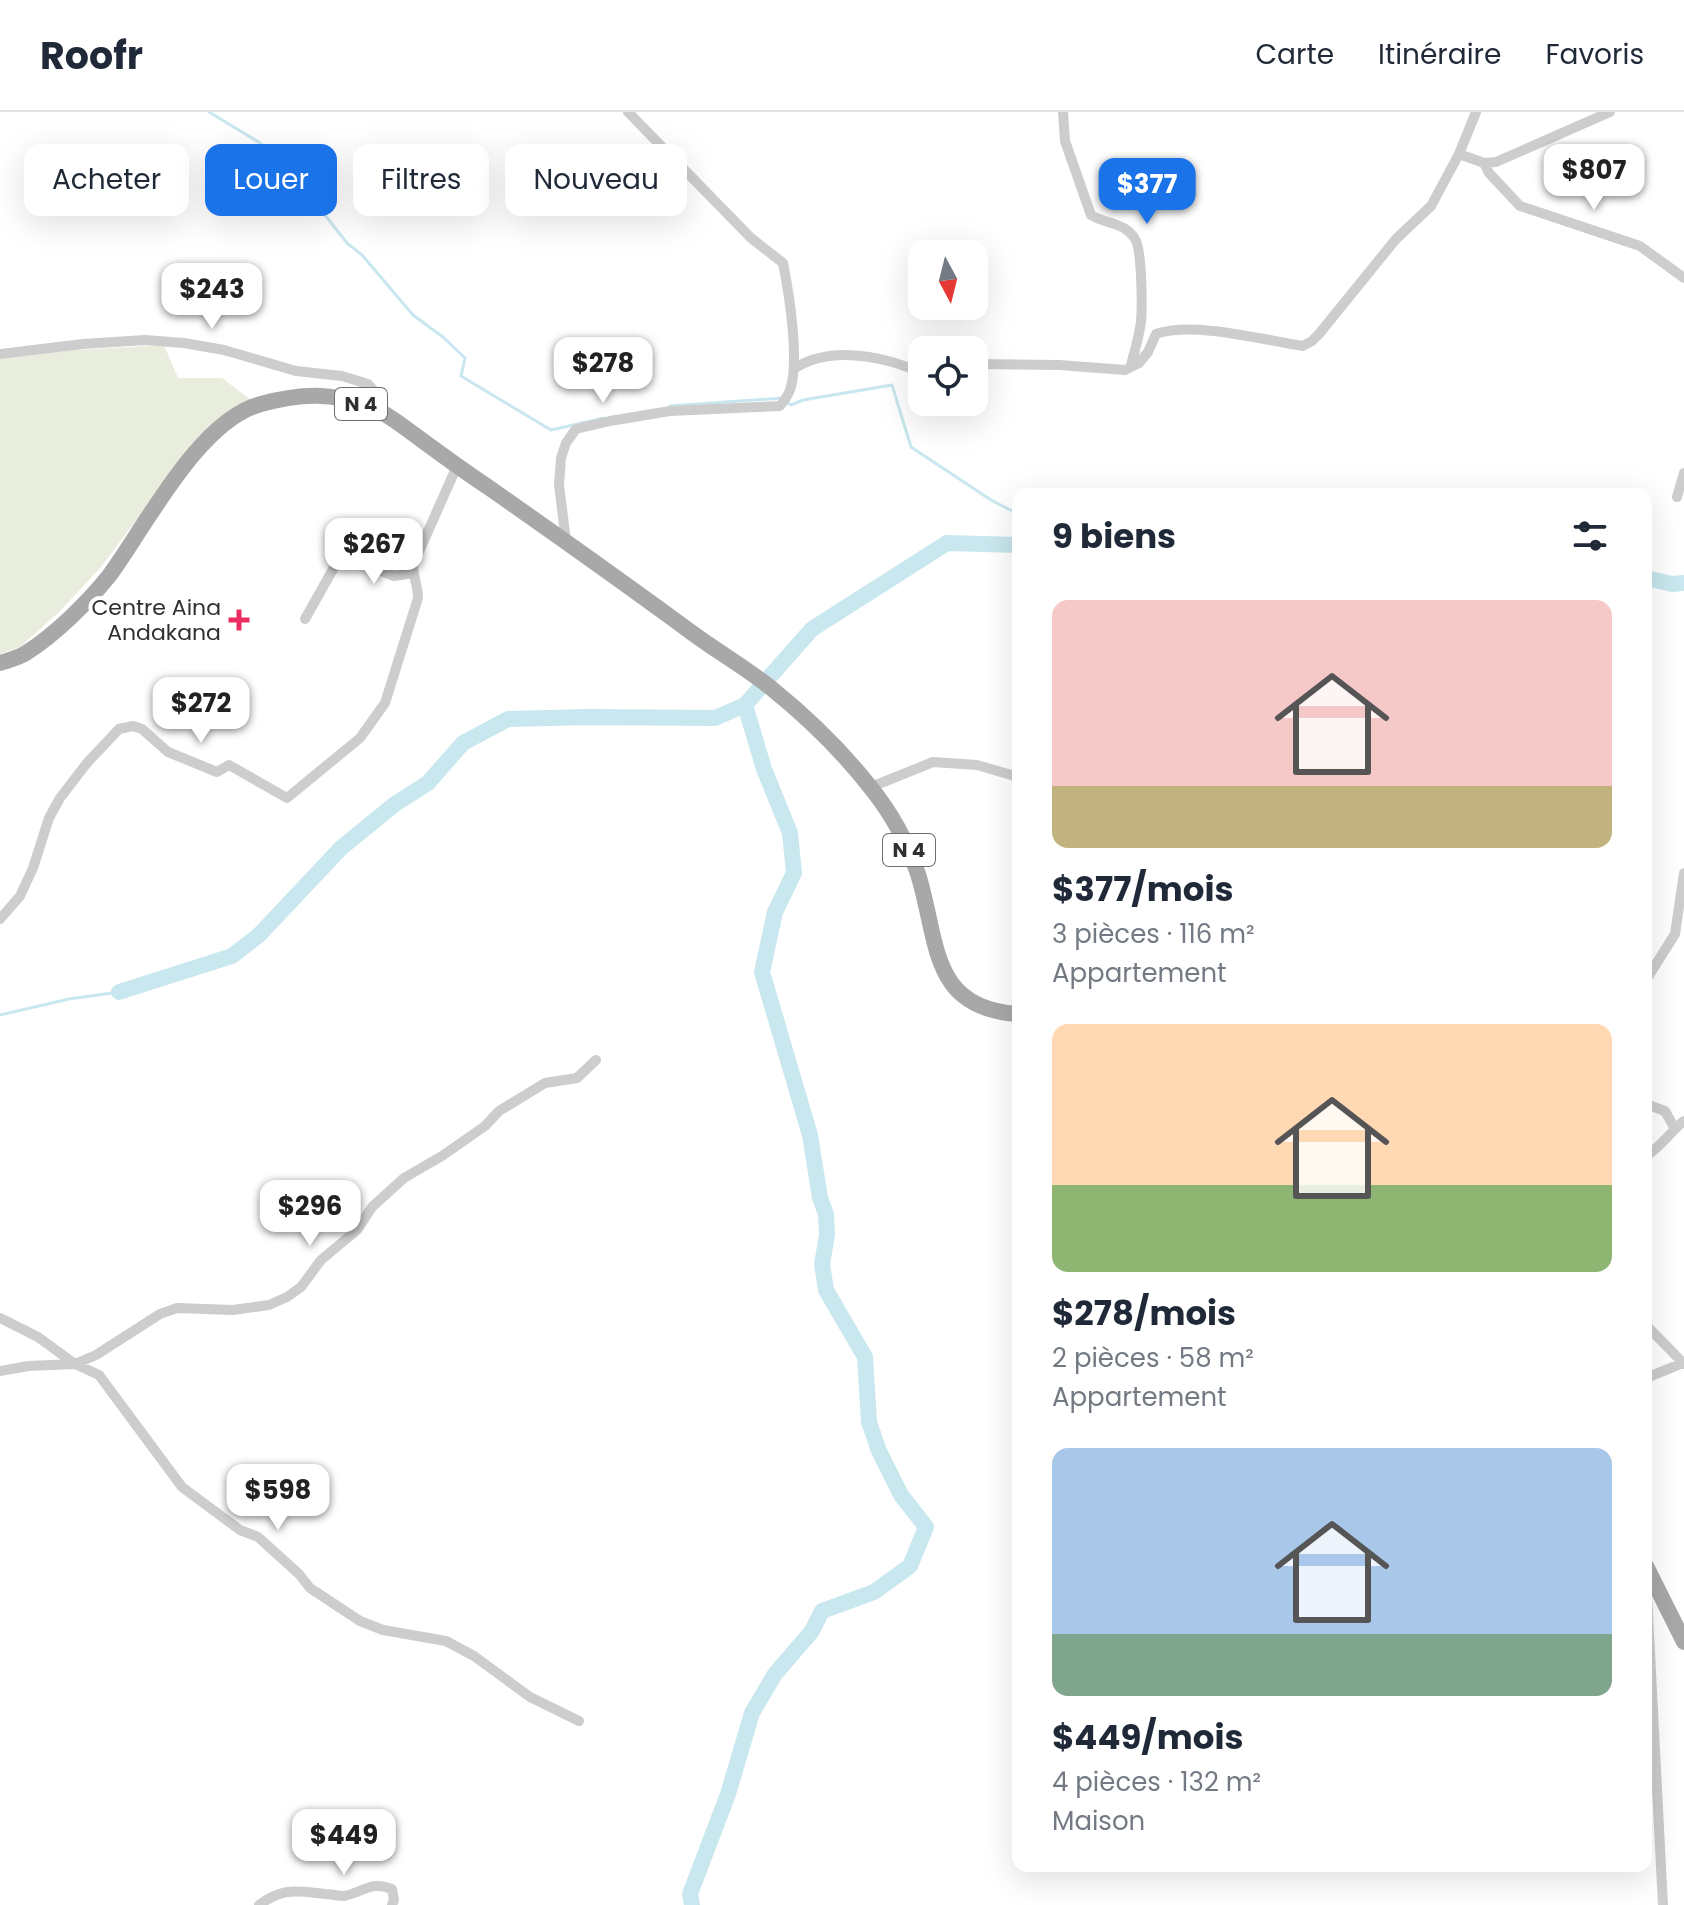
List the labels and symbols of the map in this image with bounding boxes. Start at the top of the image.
pin: $807 [1547,144,1641,212]
pin: $377 [1100,158,1194,226]
north arrow [908,240,988,320]
pin: $243 [165,263,259,331]
pin: $278 [556,337,650,405]
road number: N 4 [335,388,387,420]
pin: $267 [327,518,421,586]
place label: Centre Aina Andakana [91,592,221,648]
marker: Centre Aina Andakana [228,609,250,631]
pin: $272 [154,677,248,745]
road number: N 4 [883,834,935,866]
pin: $296 [263,1180,357,1248]
pin: $598 [231,1464,325,1532]
pin: $449 [297,1809,391,1877]

